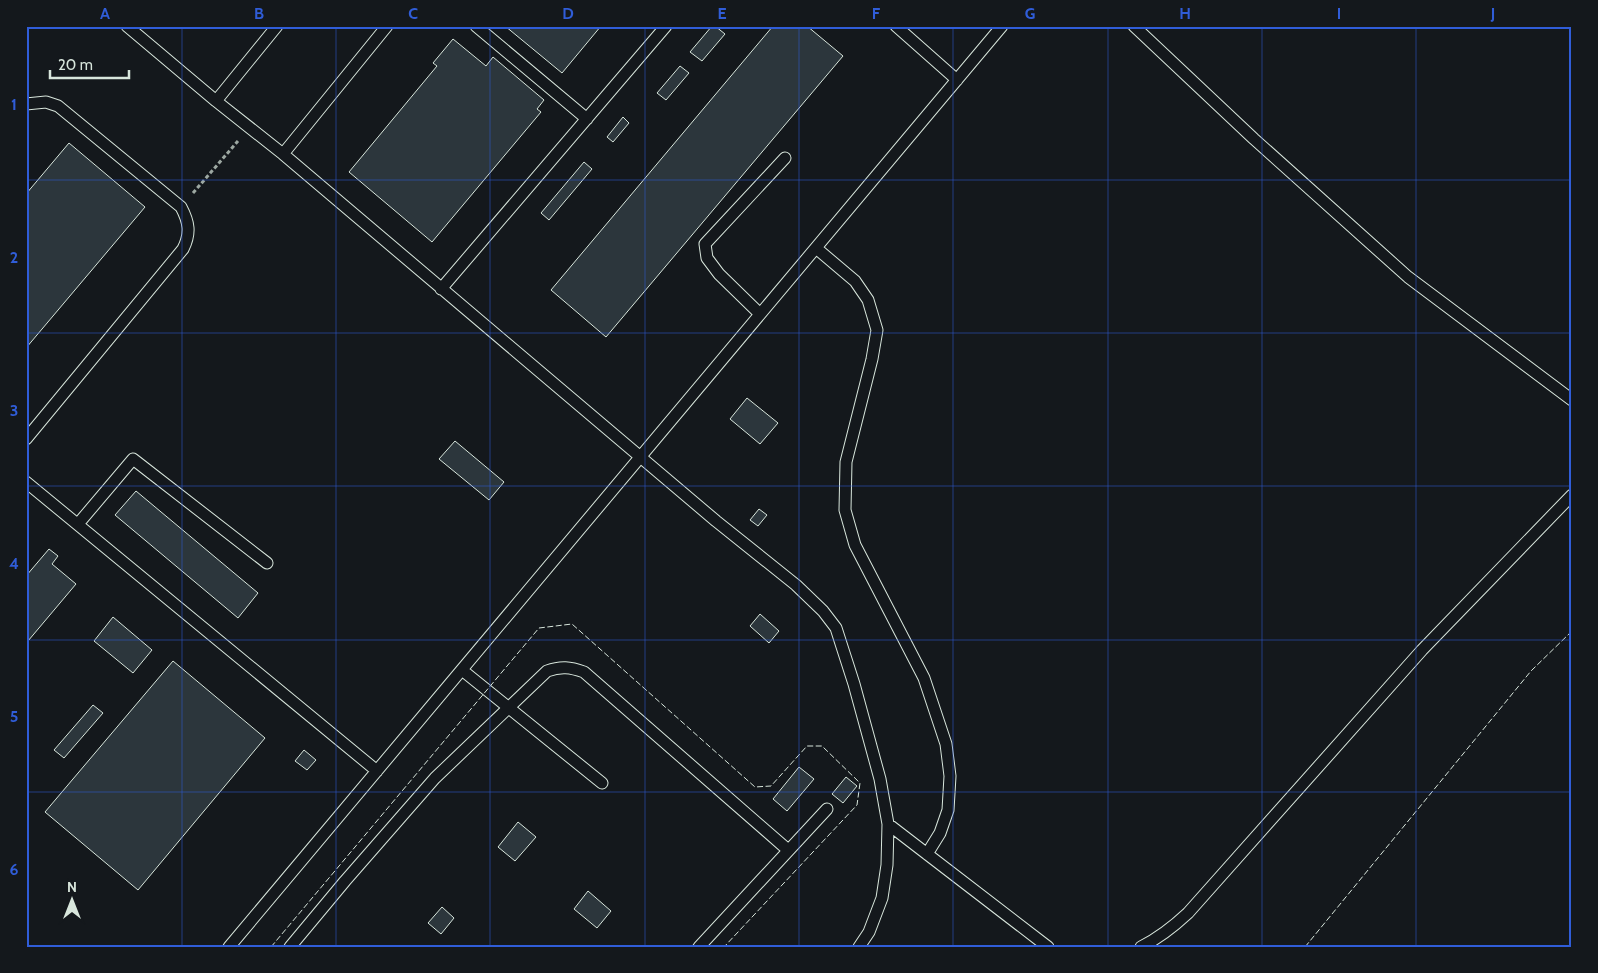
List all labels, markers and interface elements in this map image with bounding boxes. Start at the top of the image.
text: A [100,4,110,23]
text: B [254,4,264,23]
text: C [408,4,418,23]
text: D [562,4,574,23]
text: E [717,4,727,23]
text: F [872,4,881,23]
text: G [1025,4,1035,23]
text: H [1179,4,1191,23]
text: I [1337,4,1341,23]
text: J [1490,4,1495,23]
scale bar [50,48,129,80]
text: 20 m [58,56,93,74]
text: 1 [11,95,17,114]
text: 2 [10,248,18,267]
text: 3 [10,401,18,420]
text: 4 [9,554,19,573]
text: 5 [10,707,18,726]
text: 6 [10,860,19,879]
north arrow [48,876,98,926]
text: N [67,878,77,896]

